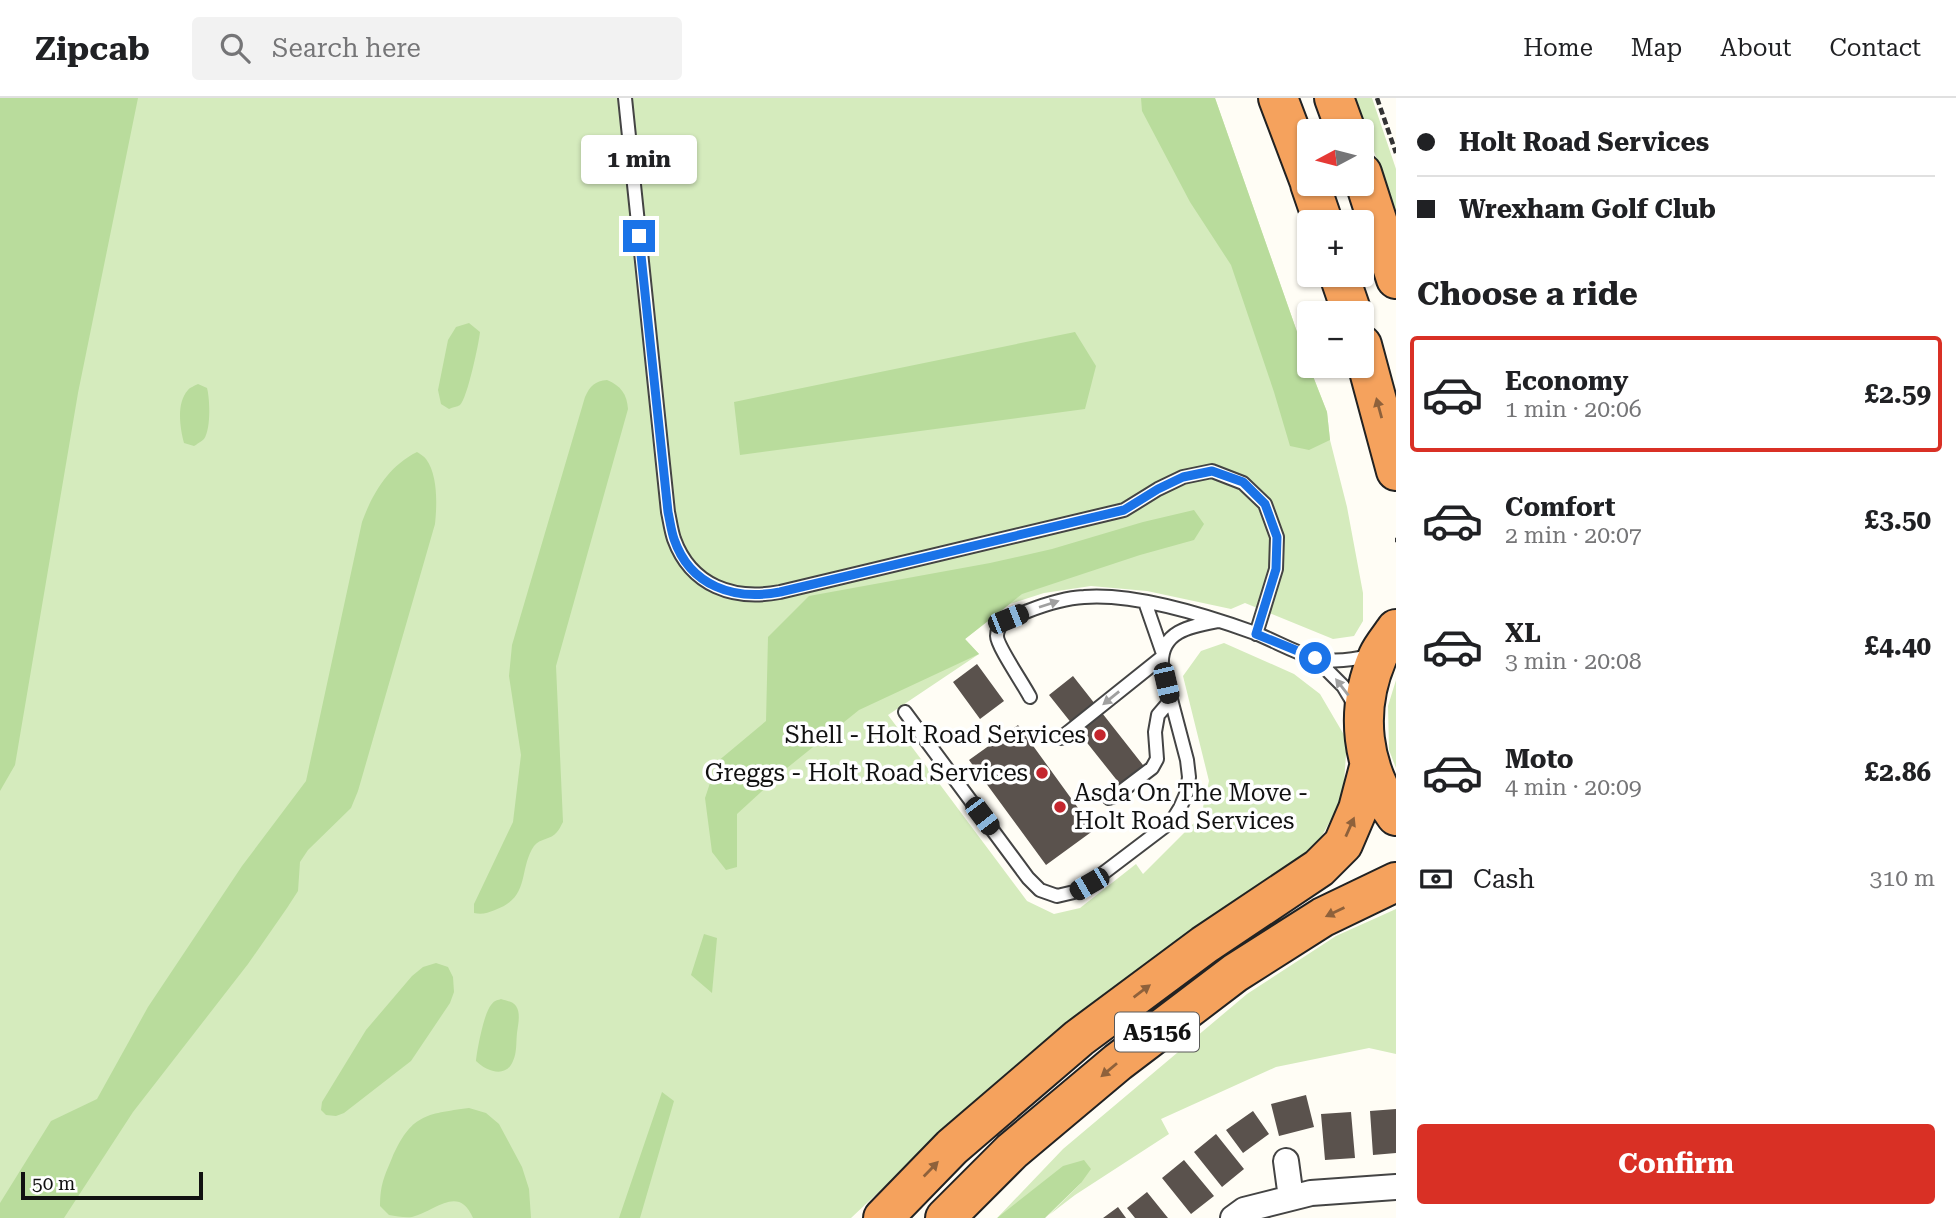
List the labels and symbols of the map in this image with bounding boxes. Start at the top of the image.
north arrow [1297,119,1374,196]
callout: 1 min [581,135,697,184]
route end [623,220,655,252]
one-way arrow [1373,397,1384,419]
one-way arrow [1038,598,1059,609]
car [985,601,1032,637]
route start [1299,642,1331,674]
car [1152,660,1181,706]
one-way arrow [1334,678,1349,696]
one-way arrow [1103,690,1120,705]
place label: Shell - Holt Road Services [785,721,1086,749]
marker: Shell - Holt Road Services [1092,727,1108,743]
place label: Greggs - Holt Road Services [705,759,1028,787]
marker: Greggs - Holt Road Services [1034,765,1050,781]
place label: Asda On The Move - Holt Road Services [1074,779,1308,835]
car [961,793,1004,839]
marker: Asda On The Move - Holt Road Services [1052,799,1068,815]
one-way arrow [1344,817,1356,837]
car [1066,864,1113,904]
one-way arrow [1325,906,1345,917]
one-way arrow [1133,984,1151,998]
road number: A5156 [1115,1012,1199,1051]
one-way arrow [1100,1062,1117,1077]
one-way arrow [922,1161,938,1178]
scale bar [21,1169,203,1201]

